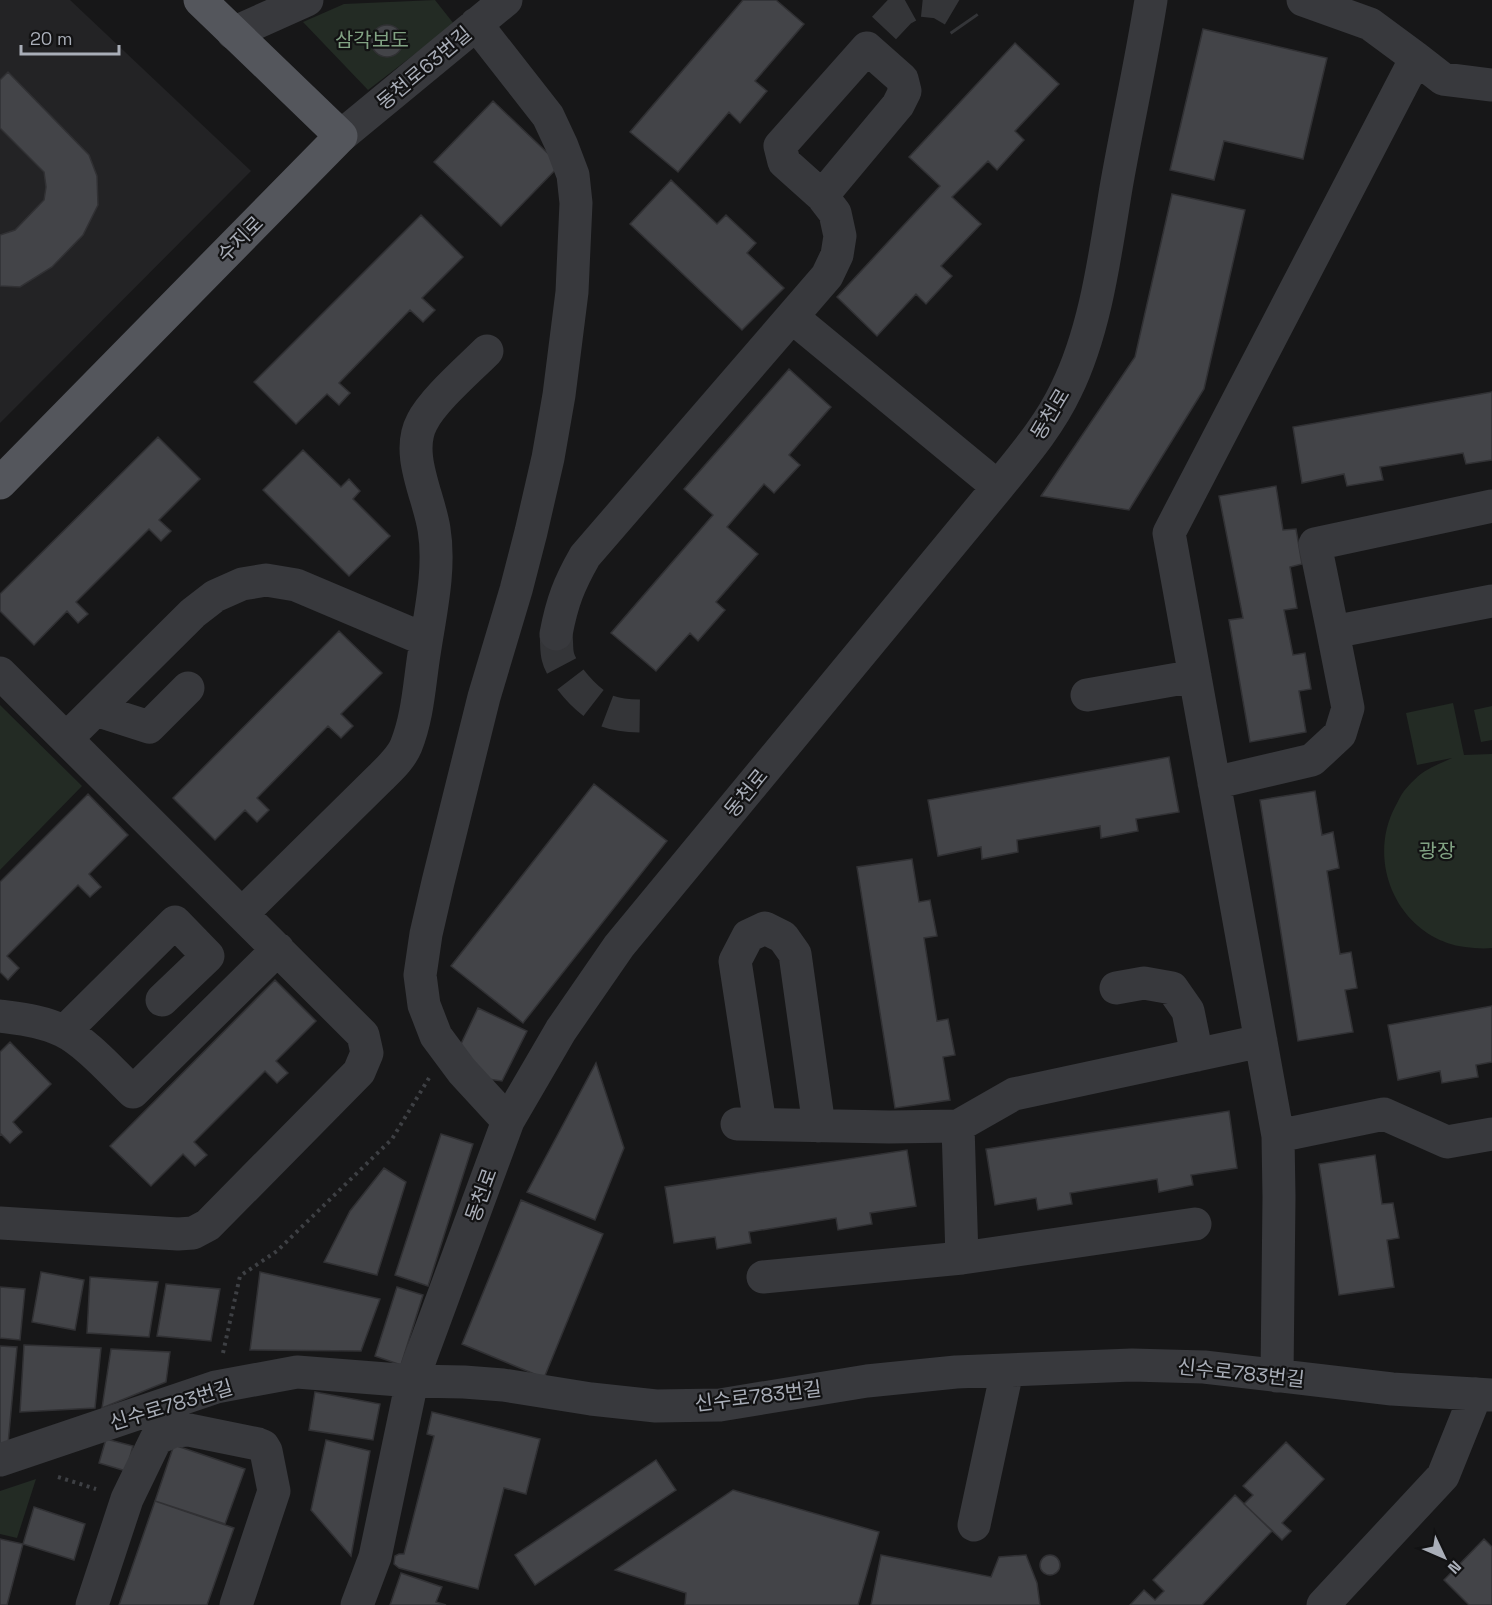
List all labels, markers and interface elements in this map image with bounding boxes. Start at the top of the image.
scale bar [21,18,118,56]
street label: 동천로63번길 [371,21,477,115]
text: 20 m [30,27,73,50]
park label: 삼각보도 [335,27,409,53]
street label: 수지로 [211,210,269,268]
street label: 동천로 [1025,384,1075,444]
street label: 동천로 [719,763,773,823]
park label: 광장 [1419,838,1455,864]
street label: 동천로 [459,1165,503,1225]
street label: 신수로783번길 [1176,1353,1306,1393]
street label: 신수로783번길 [106,1374,236,1436]
street label: 신수로783번길 [693,1375,823,1417]
north arrow [1414,1527,1474,1587]
text: N [1443,1556,1466,1578]

